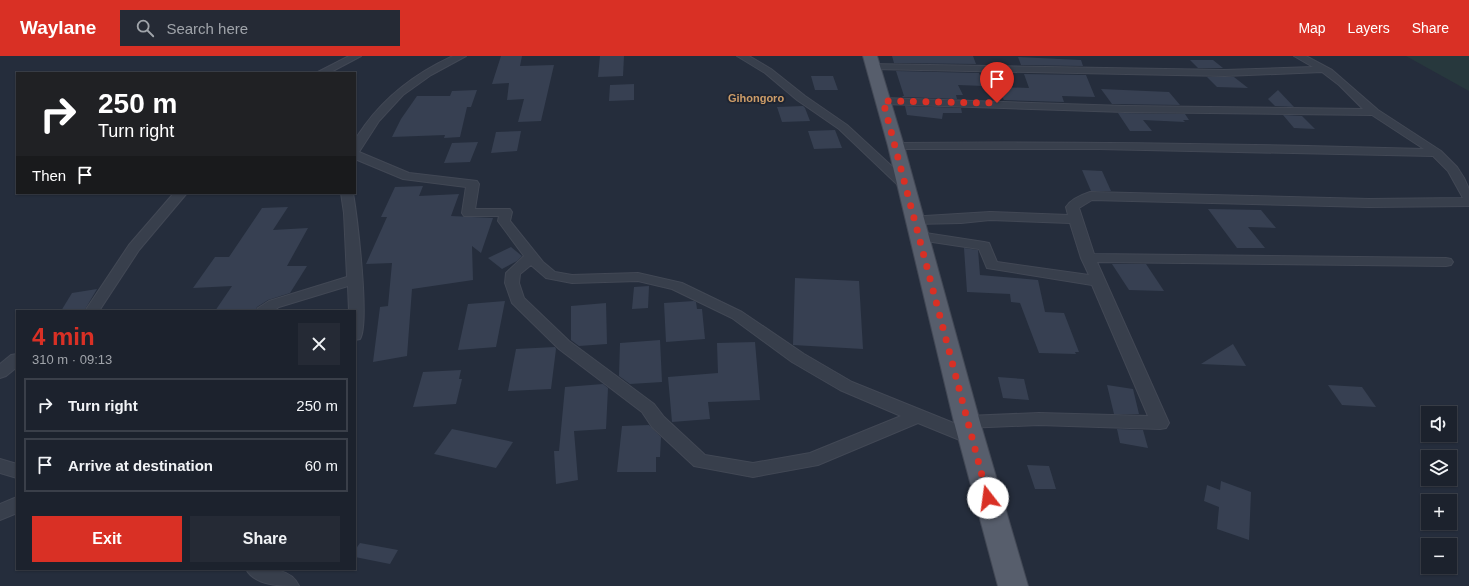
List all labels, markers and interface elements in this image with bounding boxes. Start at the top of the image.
search box [120,10,400,46]
text: Waylane [20,17,96,38]
icon: search [134,17,156,39]
text: Search here [166,20,248,37]
text: Map [1298,20,1326,36]
text: Layers [1348,20,1390,36]
text: Share [1412,20,1449,36]
pin [980,62,1014,103]
icon: arrive [986,68,1008,90]
icon: right [32,88,84,140]
text: 250 m [98,88,177,119]
district label: Gihongoro [728,92,784,104]
text: Turn right [98,121,174,141]
icon: arrive [74,164,96,186]
text: Then [32,167,66,184]
text: 4 min [32,323,95,350]
button: close [298,323,340,365]
text: 310 m · 09:13 [32,352,112,367]
icon: right [34,394,56,416]
text: Turn right [68,397,138,414]
text: 250 m [296,397,338,414]
map controls [1421,406,1457,574]
button: sound [1421,406,1457,442]
button: layers [1421,450,1457,486]
icon: arrive [34,454,56,476]
text: Arrive at destination [68,457,213,474]
text: 60 m [305,457,338,474]
position arrow [967,477,1009,519]
button: + [1421,494,1457,530]
button: Exit [32,516,182,562]
button: Share [190,516,340,562]
button: − [1421,538,1457,574]

